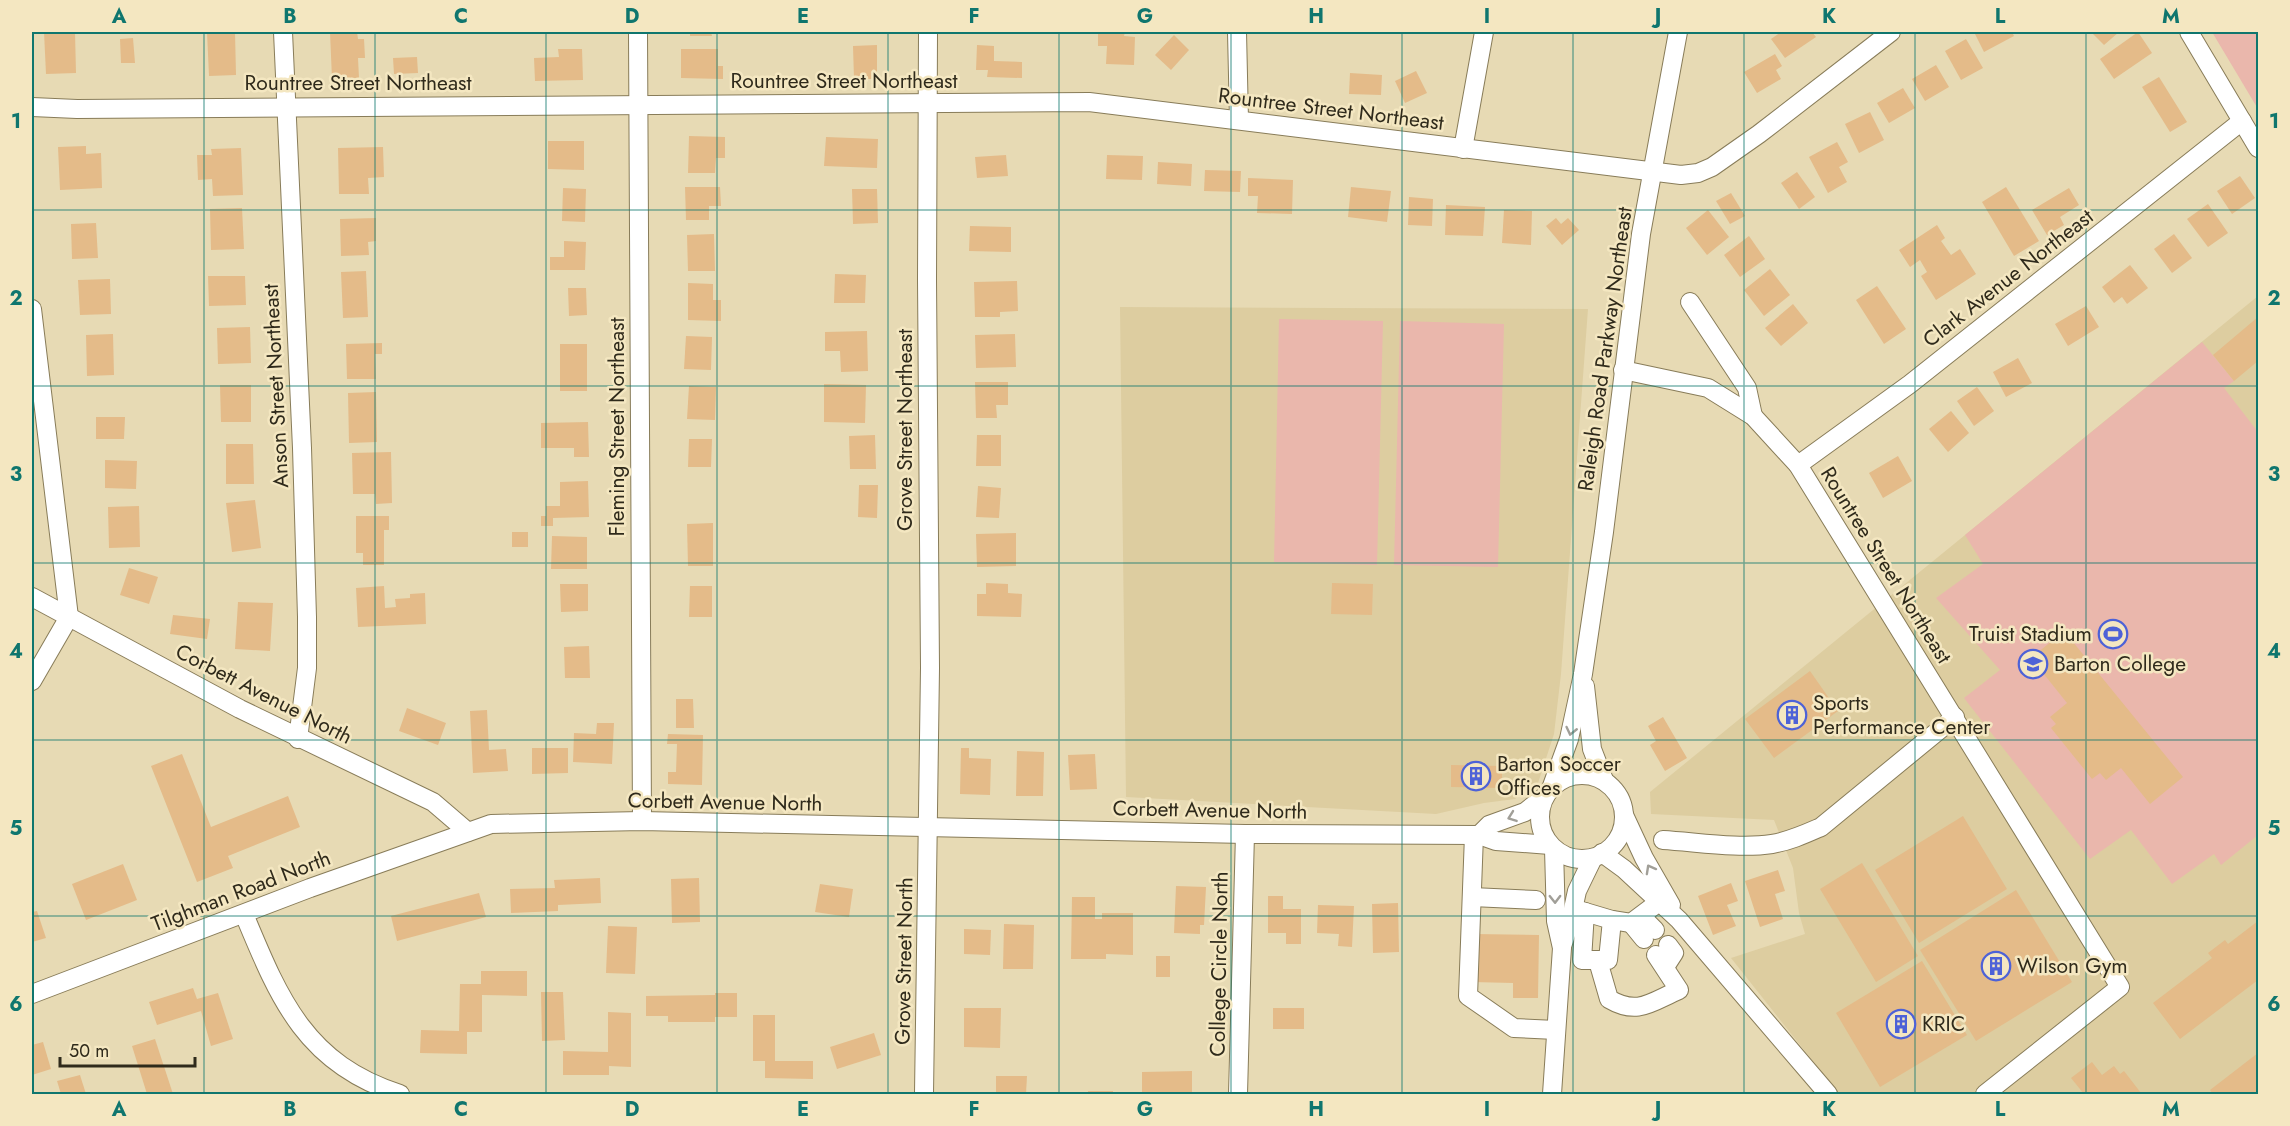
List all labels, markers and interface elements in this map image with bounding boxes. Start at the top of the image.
text: A [111,2,127,31]
text: B [283,2,297,31]
text: C [454,2,468,31]
text: D [625,2,639,31]
text: E [797,2,809,31]
text: F [968,2,980,31]
text: G [1137,2,1153,31]
text: H [1308,2,1324,31]
text: I [1484,2,1490,31]
text: J [1651,2,1661,31]
text: K [1822,2,1836,31]
text: L [1995,2,2006,31]
text: M [2162,2,2180,31]
street label: Rountree Street Northeast [731,66,957,96]
street label: Rountree Street Northeast [245,68,471,98]
street label: Rountree Street Northeast [1217,80,1445,138]
text: 1 [11,107,21,136]
text: 1 [2269,107,2279,136]
street label: Clark Avenue Northeast [1916,202,2100,354]
street label: Raleigh Road Parkway Northeast [1570,205,1640,493]
street label: Anson Street Northeast [256,283,296,489]
text: 2 [9,284,23,313]
text: 2 [2267,284,2281,313]
street label: Fleming Street Northeast [602,317,632,537]
street label: Grove Street Northeast [890,329,920,531]
text: 3 [10,460,22,489]
text: 3 [2268,460,2280,489]
street label: Rountree Street Northeast [1813,461,1959,669]
sports icon: Truist Stadium [2097,618,2129,650]
place label: Truist Stadium [1969,619,2092,649]
street label: Corbett Avenue North [170,636,358,752]
text: 4 [9,637,23,666]
text: 4 [2267,637,2281,666]
school or university icon: Barton College [2017,648,2049,680]
place label: Barton College [2054,649,2186,679]
place label: Sports Performance Center [1813,688,1991,742]
building icon: Sports Performance Center [1776,699,1808,731]
one-way arrow [1565,726,1578,736]
place label: Barton Soccer Offices [1497,749,1622,803]
building icon: Barton Soccer Offices [1460,760,1492,792]
street label: Corbett Avenue North [627,785,823,819]
street label: Corbett Avenue North [1112,793,1308,827]
one-way arrow [1507,810,1518,822]
text: 5 [10,814,23,843]
text: 5 [2268,814,2281,843]
street label: Tilghman Road North [147,843,335,939]
one-way arrow [1646,865,1657,875]
street label: College Circle North [1202,871,1236,1057]
street label: Grove Street North [888,877,920,1045]
one-way arrow [1549,894,1562,903]
building icon: Wilson Gym [1980,950,2012,982]
place label: Wilson Gym [2017,951,2128,981]
text: 6 [9,990,23,1019]
text: 6 [2267,990,2281,1019]
building icon: KRIC [1885,1008,1917,1040]
place label: KRIC [1922,1009,1965,1039]
scale bar [60,1030,195,1068]
text: 50 m [69,1038,109,1064]
text: A [111,1095,127,1124]
text: B [283,1095,297,1124]
text: C [454,1095,468,1124]
text: D [625,1095,639,1124]
text: E [797,1095,809,1124]
text: F [968,1095,980,1124]
text: G [1137,1095,1153,1124]
text: H [1308,1095,1324,1124]
text: I [1484,1095,1490,1124]
text: J [1651,1095,1661,1124]
text: K [1822,1095,1836,1124]
text: L [1995,1095,2006,1124]
text: M [2162,1095,2180,1124]

